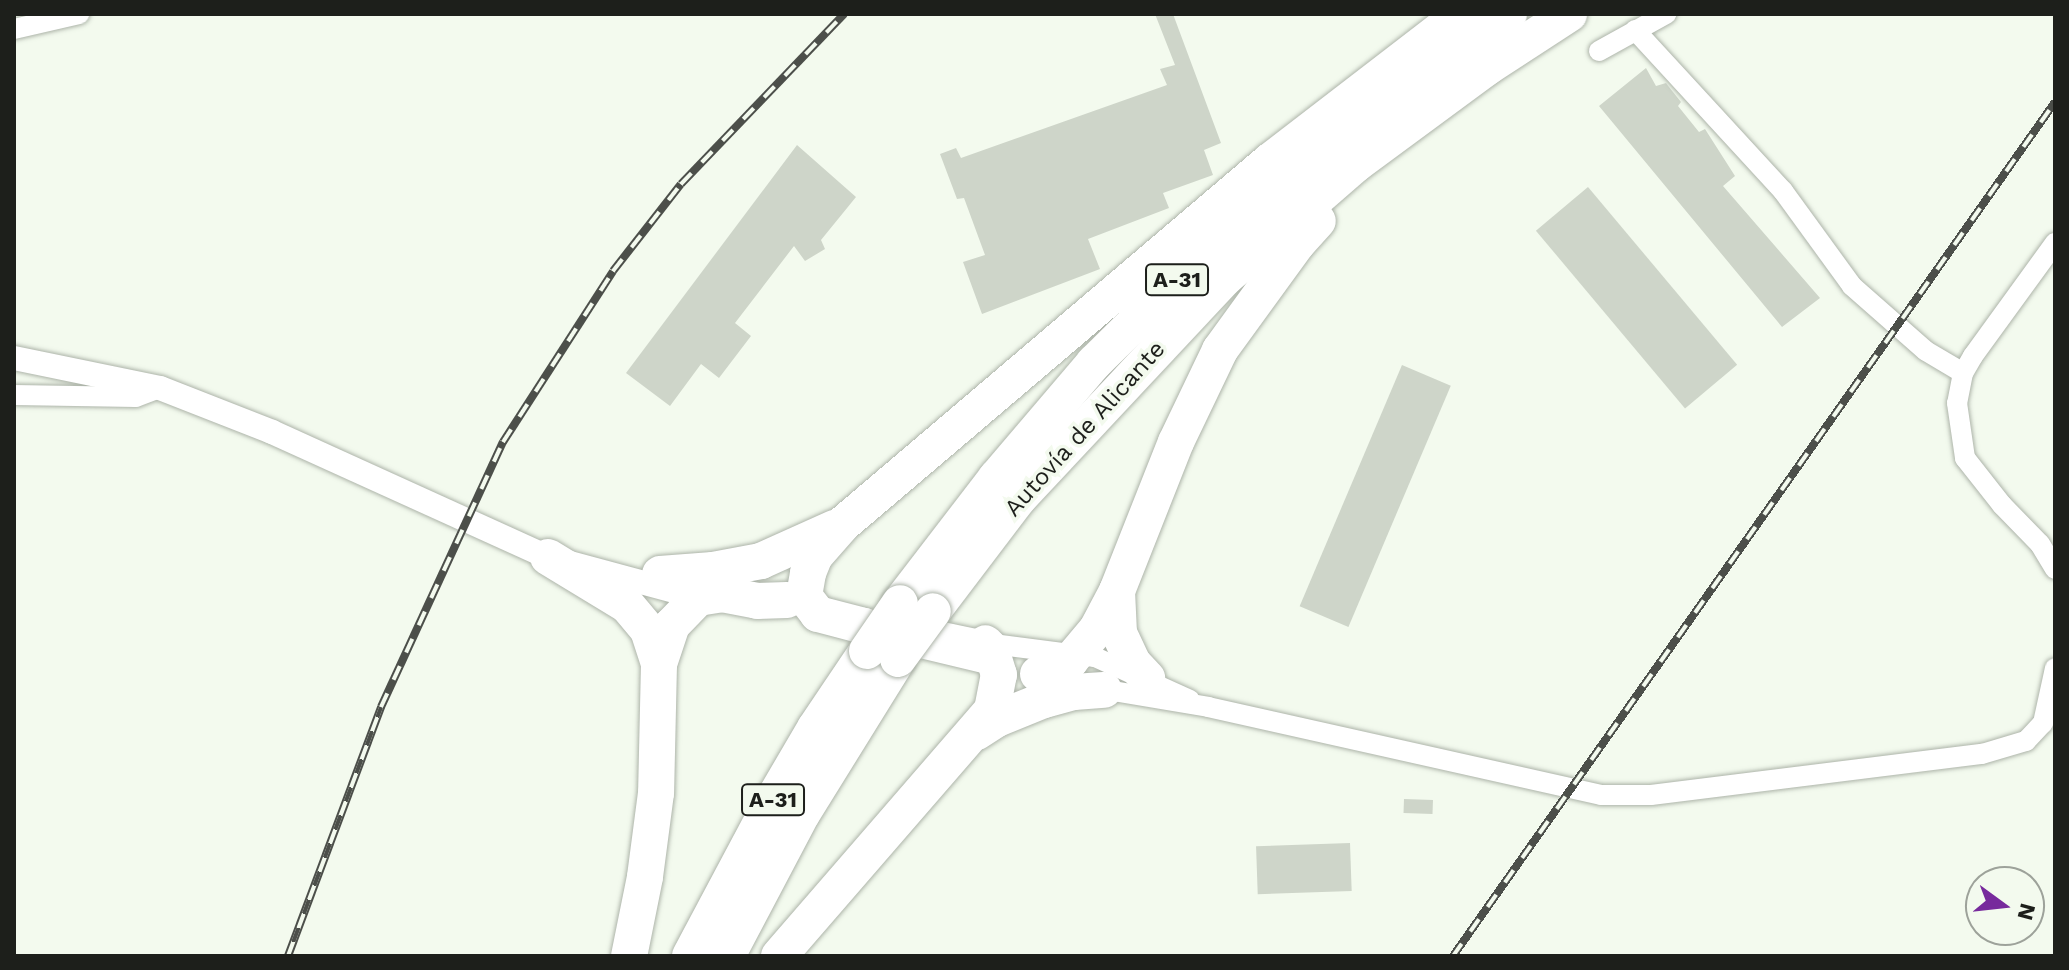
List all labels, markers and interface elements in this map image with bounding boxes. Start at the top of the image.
road number: A-31 [1145,262,1209,298]
street label: Autovía de Alicante [998,335,1172,523]
road number: A-31 [741,782,805,818]
north arrow [1965,866,2045,946]
text: N [2013,901,2041,923]

